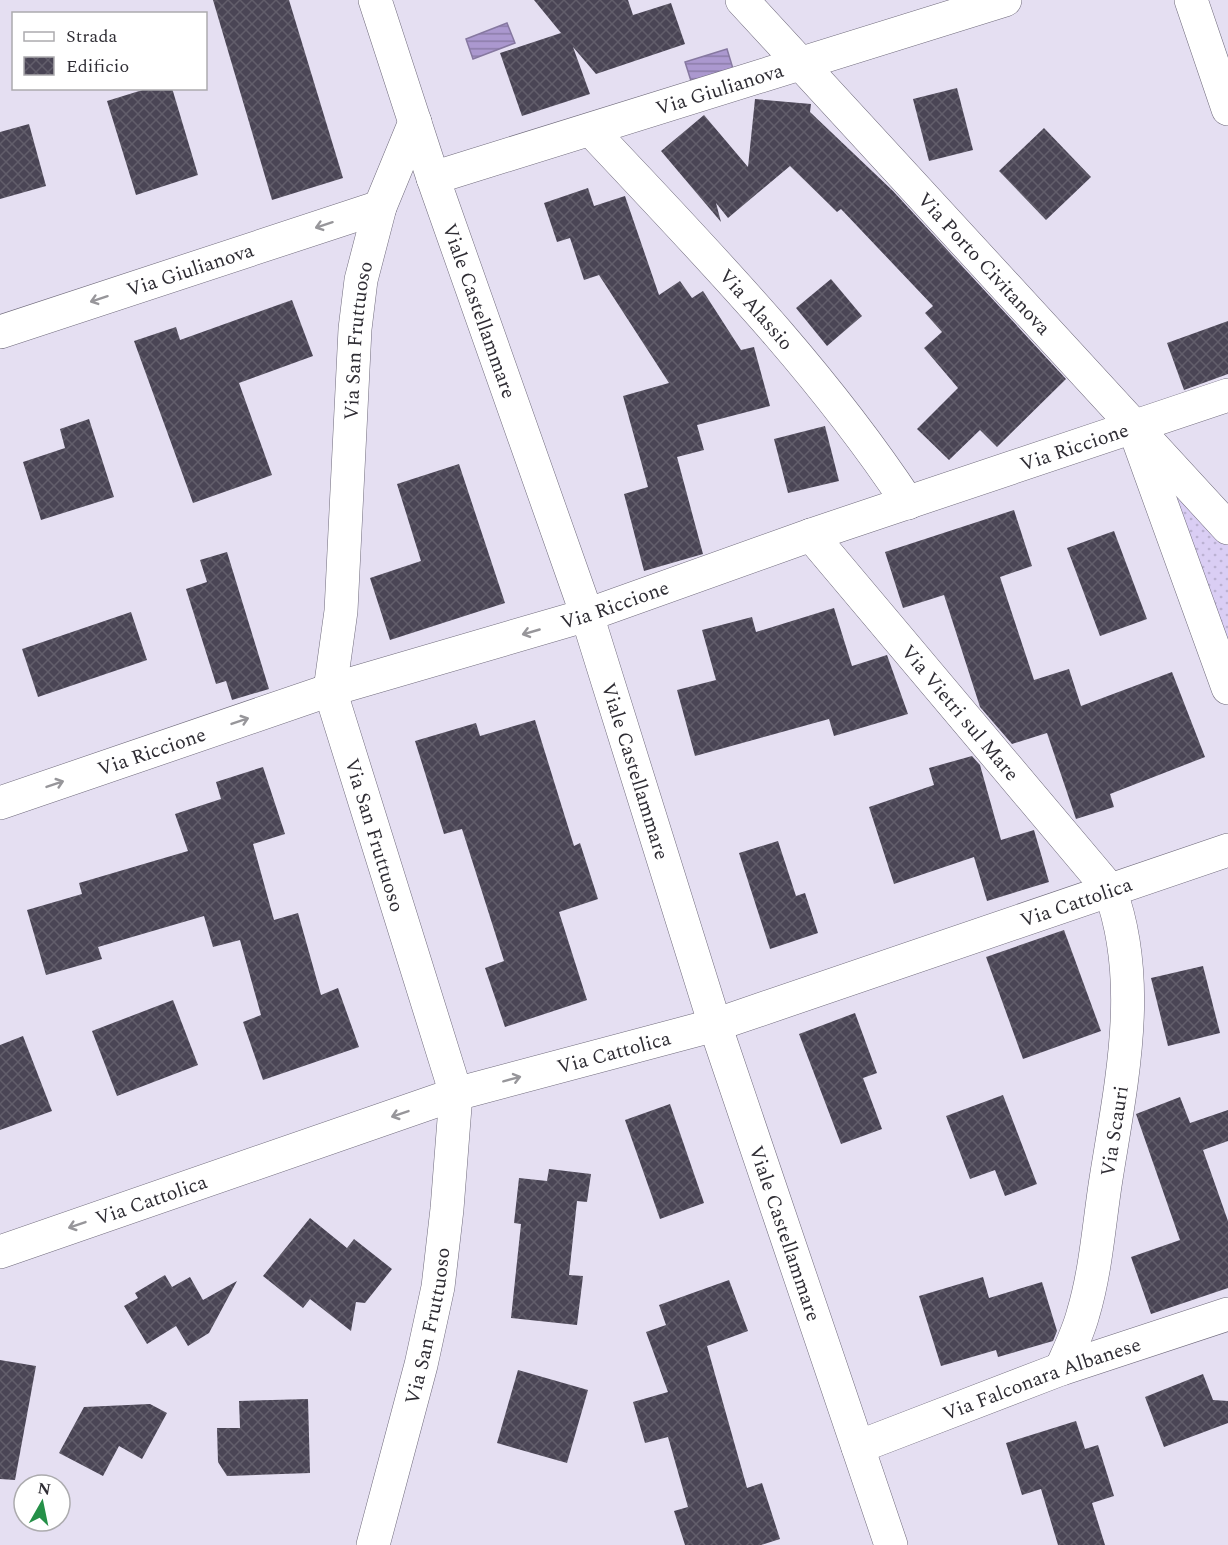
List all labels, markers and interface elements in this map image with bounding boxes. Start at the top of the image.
legend [12,12,207,90]
text: Strada [66,23,117,50]
text: Edificio [66,53,129,80]
street label: Via Giulianova [652,56,788,124]
street label: Via Porto Civitanova [910,186,1058,343]
street label: Viale Castellammare [434,219,524,403]
one-way arrow [315,220,334,231]
street label: Via Giulianova [123,235,258,305]
street label: Via San Fruttuoso [336,258,381,421]
street label: Via Alassio [711,262,800,357]
one-way arrow [90,294,109,305]
street label: Via Riccione [1016,415,1133,480]
street label: Via Riccione [557,573,673,638]
one-way arrow [522,626,541,638]
street label: Via Vietri sul Mare [893,638,1026,788]
street label: Viale Castellammare [593,679,677,864]
one-way arrow [230,714,249,725]
street label: Via Riccione [93,720,210,785]
street label: Via San Fruttuoso [336,755,412,916]
one-way arrow [45,777,64,788]
street label: Via Cattolica [1016,870,1137,936]
street label: Via Cattolica [554,1023,675,1082]
one-way arrow [502,1073,521,1085]
street label: Via Scauri [1093,1084,1137,1179]
one-way arrow [391,1109,410,1120]
street label: Viale Castellammare [741,1142,828,1326]
street label: Via Cattolica [91,1167,212,1234]
one-way arrow [68,1221,87,1232]
street label: Via San Fruttuoso [397,1246,458,1408]
street label: Via Falconara Albanese [938,1330,1145,1429]
north arrow [12,1473,72,1533]
text: N [36,1476,53,1502]

